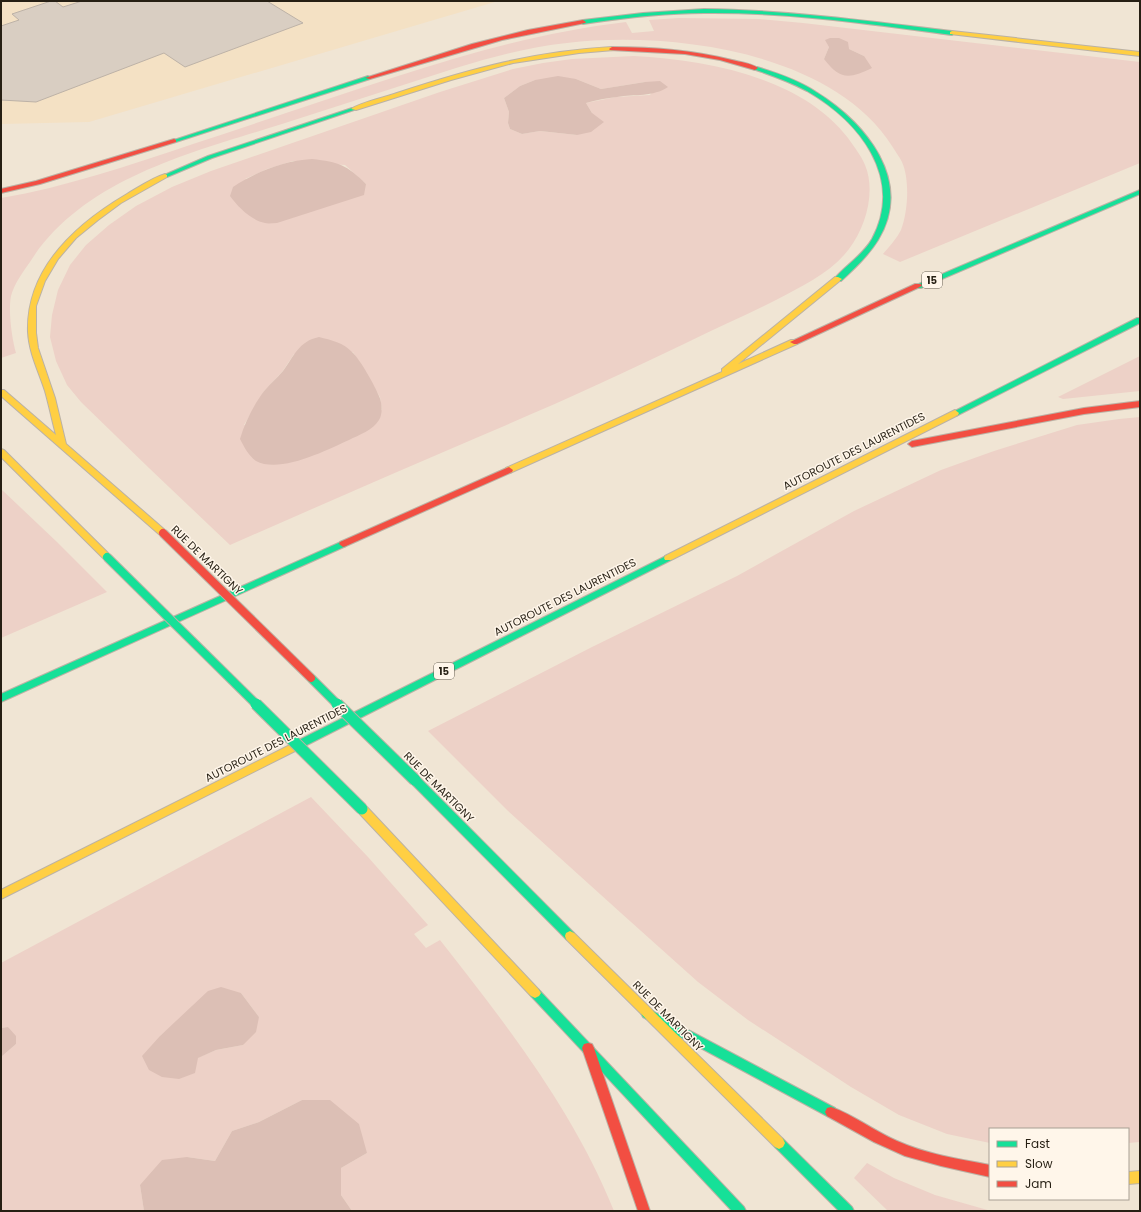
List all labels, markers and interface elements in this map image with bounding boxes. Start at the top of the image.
road number: 15 [922,272,942,288]
street label: AUTOROUTE DES LAURENTIDES [780,408,928,494]
street label: RUE DE MARTIGNY [168,522,247,599]
street label: AUTOROUTE DES LAURENTIDES [491,554,639,640]
road number: 15 [434,663,454,679]
street label: AUTOROUTE DES LAURENTIDES [202,700,350,786]
street label: RUE DE MARTIGNY [400,748,478,826]
street label: RUE DE MARTIGNY [629,977,707,1055]
legend [989,1128,1129,1200]
text: Fast [1025,1135,1050,1152]
text: Slow [1025,1155,1053,1172]
text: Jam [1025,1175,1052,1192]

